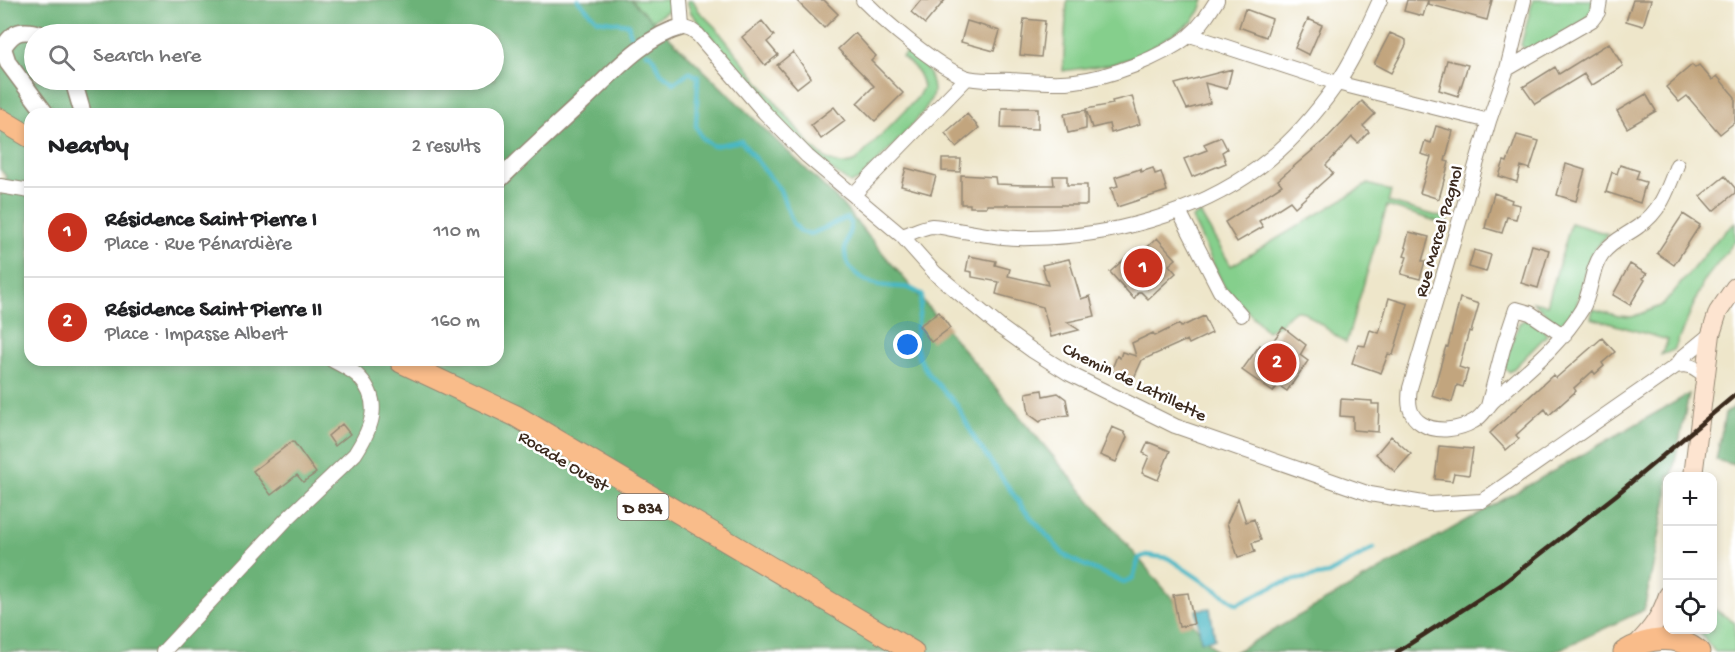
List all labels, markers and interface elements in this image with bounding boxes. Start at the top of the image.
search box [24,24,504,90]
icon: search [45,41,78,74]
text: Search here [93,44,201,70]
text: Nearby [48,132,129,163]
text: 2 results [411,136,480,159]
street label: Rue Marcel Pagnol [1412,163,1469,300]
text: Résidence Saint Pierre I [105,208,317,234]
text: 1 [63,221,72,244]
text: 110 m [434,221,480,244]
text: Place · Rue Pénardière [105,234,292,257]
pin: 1 [1124,246,1162,290]
text: Résidence Saint Pierre II [105,298,322,324]
text: 2 [63,311,72,334]
text: 160 m [431,311,480,334]
text: Place · Impasse Albert [105,324,286,347]
your location [893,330,922,359]
street label: Chemin de Latrillette [1058,339,1210,428]
pin: 2 [1258,340,1296,386]
street label: Rocade Ouest [514,427,613,498]
map controls [1663,472,1717,634]
button: + [1663,472,1717,526]
road number: D 834 [618,494,668,520]
button: − [1663,526,1717,580]
button: locate [1663,580,1717,634]

